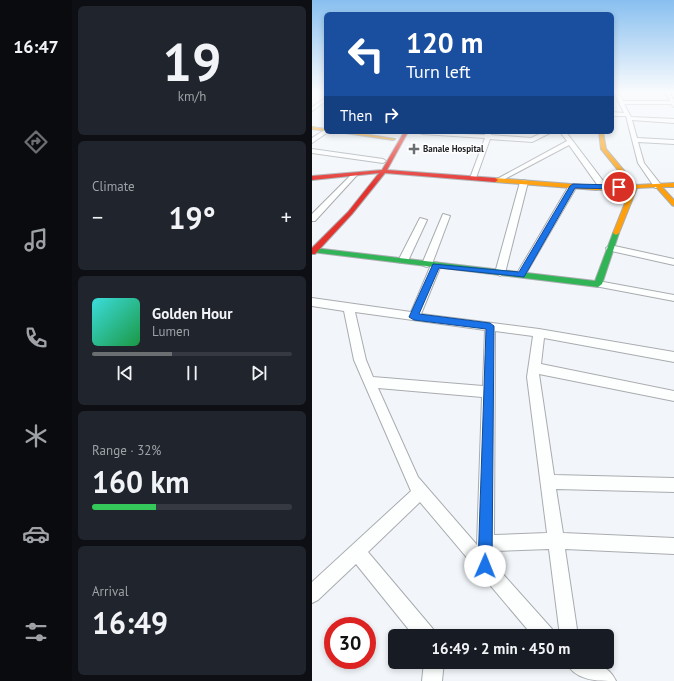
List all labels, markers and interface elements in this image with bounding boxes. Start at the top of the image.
text: 120 m [406,24,483,61]
text: 19 [163,28,221,95]
icon: left [340,28,392,80]
text: 16:47 [13,35,59,58]
text: Turn left [406,60,471,83]
text: km/h [178,88,206,105]
icon: right [380,104,402,126]
text: Then [340,106,372,125]
icon: directions [22,128,50,156]
marker: Banale Hospital [408,143,420,155]
place label: Banale Hospital [423,143,484,154]
pin [602,170,636,204]
icon: arrive [608,176,630,198]
text: Climate [92,178,135,195]
text: 19° [168,198,216,237]
text: − [92,203,103,231]
text: + [281,203,292,231]
icon: music [22,226,50,254]
text: Golden Hour [152,304,232,323]
text: Lumen [152,323,190,340]
icon: phone [22,324,50,352]
icon: previous [114,362,136,384]
icon: pause [181,362,203,384]
icon: next [248,362,270,384]
icon: climate [22,422,50,450]
text: Range · 32% [92,442,161,459]
text: 160 km [92,462,190,501]
icon: car [22,520,50,548]
position arrow [464,545,506,587]
text: Arrival [92,583,128,600]
text: 16:49 [92,603,168,642]
speed limit sign: 30 [324,617,376,669]
icon: filters [22,618,50,646]
text: 16:49 · 2 min · 450 m [432,639,570,658]

